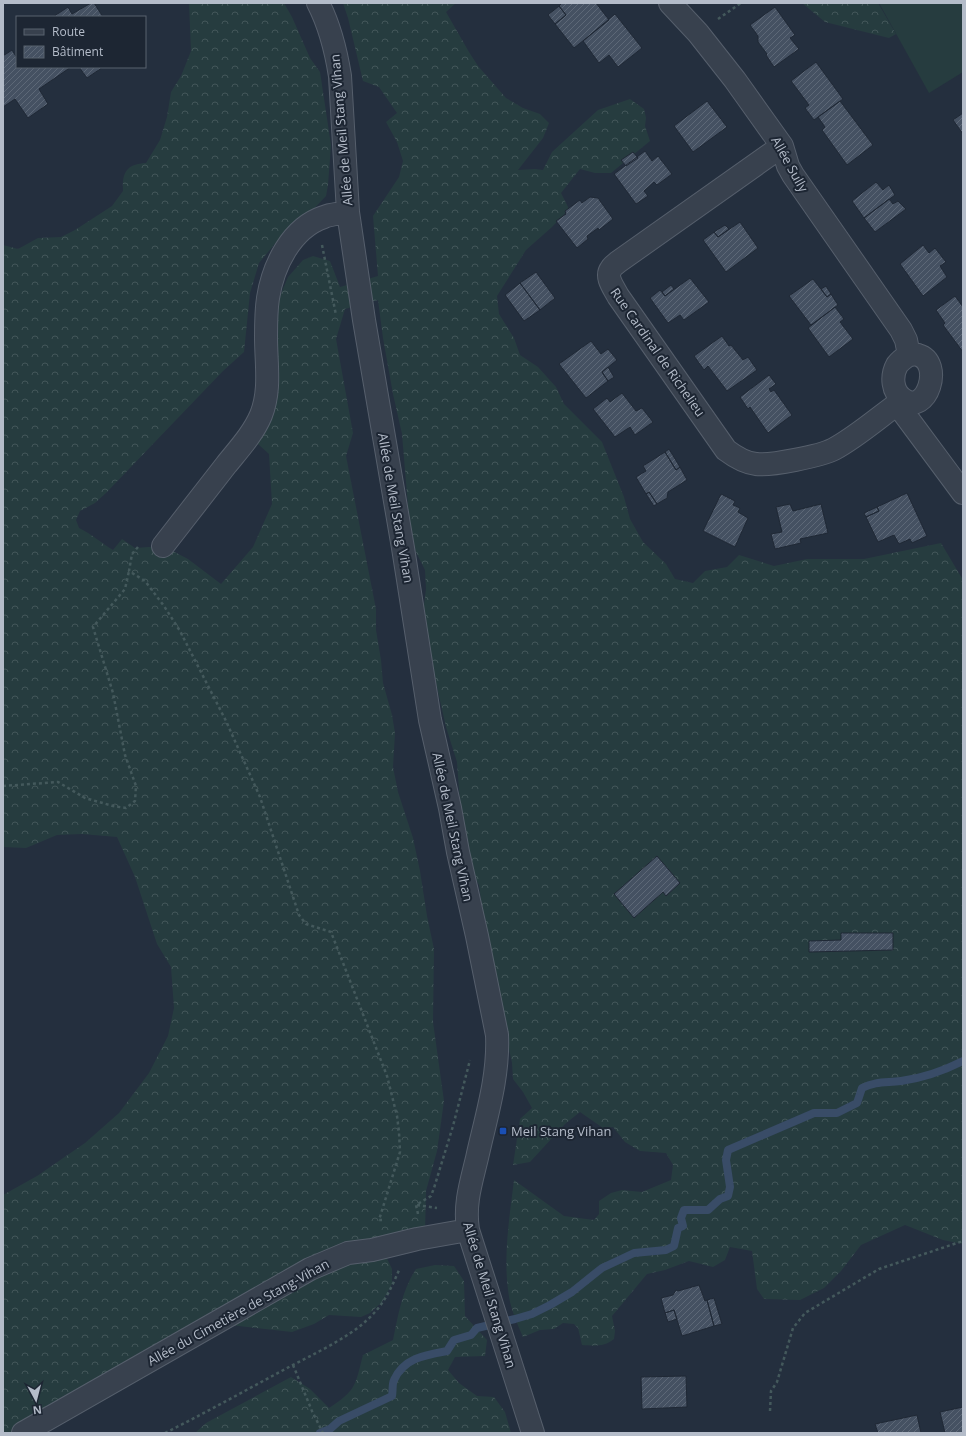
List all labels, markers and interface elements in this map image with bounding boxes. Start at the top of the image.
legend [16,16,146,68]
text: Route [52,23,85,40]
text: Bâtiment [52,43,103,60]
street label: Allée de Meil Stang Vihan [325,54,357,206]
street label: Allée Sully [767,133,813,195]
street label: Rue Cardinal de Richelieu [607,284,709,420]
street label: Allée de Meil Stang Vihan [374,432,418,584]
street label: Allée de Meil Stang Vihan [428,751,478,903]
place label: Meil Stang Vihan [511,1122,612,1140]
marker: Meil Stang Vihan [498,1126,508,1136]
street label: Allée de Meil Stang Vihan [459,1220,521,1370]
street label: Allée du Cimetière de Stang-Vihan [144,1254,332,1370]
north arrow [16,1380,56,1420]
text: N [32,1402,43,1418]

